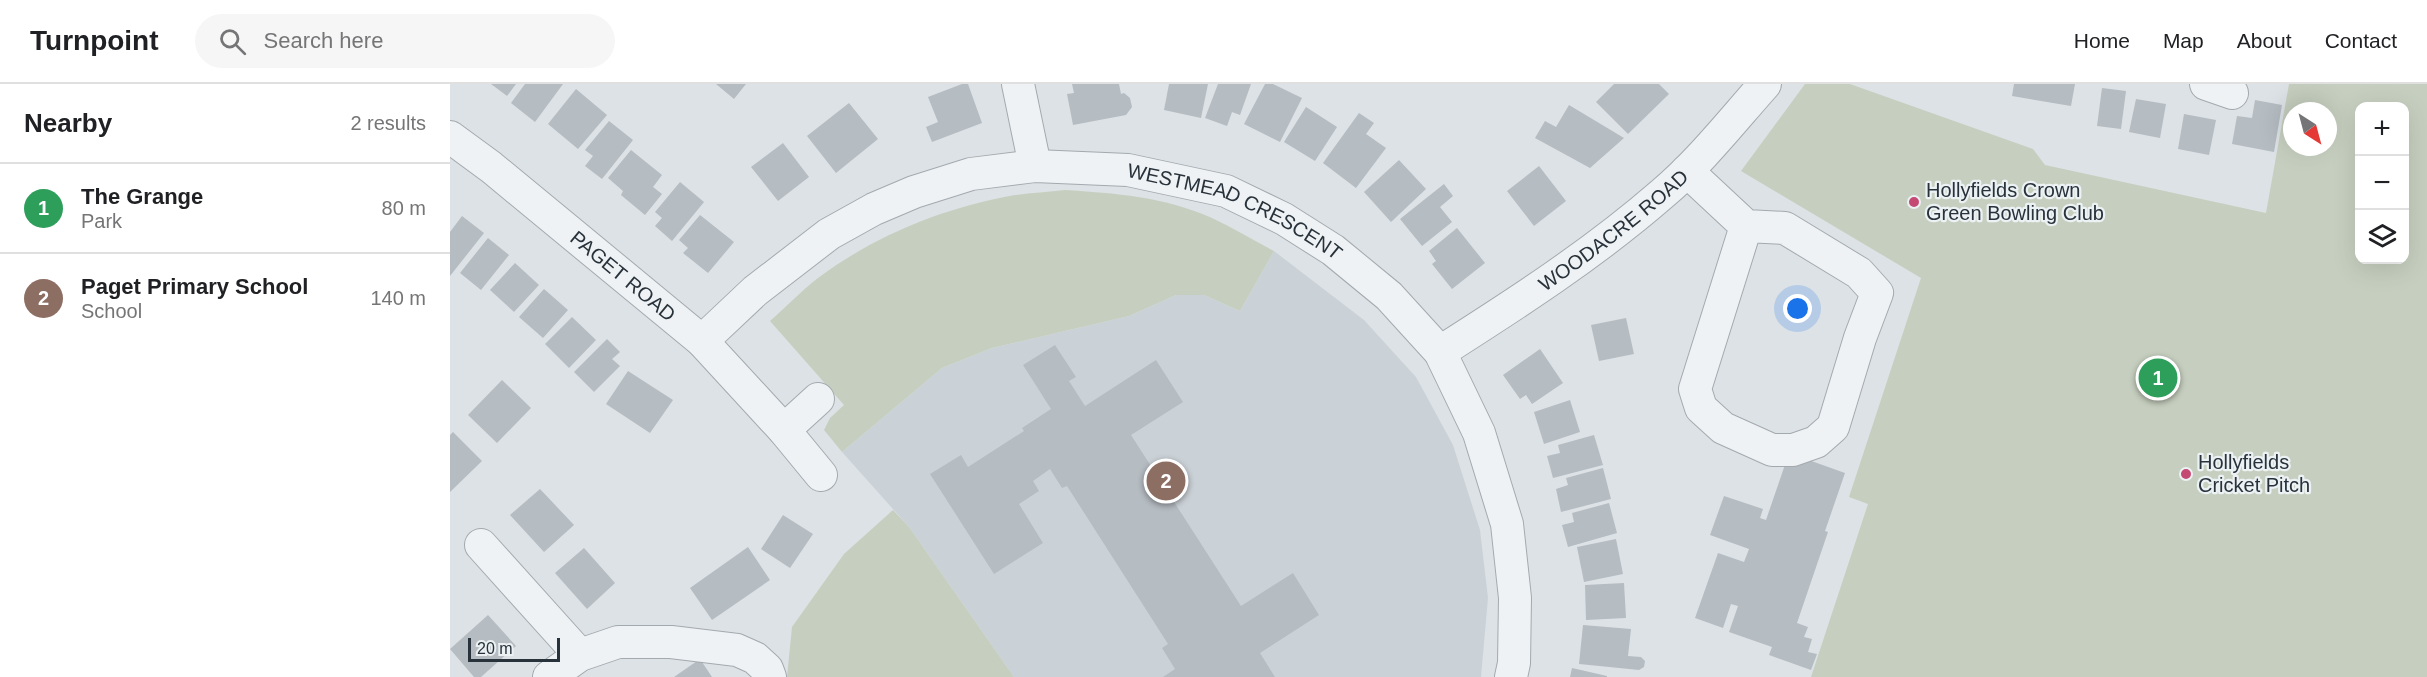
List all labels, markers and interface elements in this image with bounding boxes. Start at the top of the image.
search box [195,14,615,68]
text: Turnpoint [30,25,159,56]
icon: search [216,25,249,58]
text: Search here [264,28,383,53]
text: Home [2074,29,2130,52]
text: Map [2163,29,2204,52]
text: About [2237,29,2292,52]
text: Contact [2325,29,2397,52]
north arrow [2283,102,2337,156]
map controls [2355,102,2409,264]
button: + [2355,102,2409,156]
text: Nearby [24,108,112,138]
text: 2 results [350,112,426,134]
button: − [2355,156,2409,210]
street label: WESTMEAD CRESCENT [1126,159,1346,264]
street label: WOODACRE ROAD [1534,165,1692,295]
place label: Hollyfields Crown Green Bowling Club [1926,179,2104,224]
text: The Grange [81,184,203,209]
marker: Hollyfields Crown Green Bowling Club [1907,195,1921,209]
text: 1 [38,197,49,219]
text: 80 m [382,197,426,219]
text: Park [81,210,122,232]
button: layers [2355,210,2409,264]
street label: PAGET ROAD [566,226,680,326]
text: Paget Primary School [81,274,308,299]
text: 2 [38,287,49,309]
text: 140 m [370,287,426,309]
your location [1783,294,1812,323]
text: School [81,300,142,322]
pin: 1 [2138,356,2178,400]
place label: Hollyfields Cricket Pitch [2198,451,2310,496]
pin: 2 [1146,458,1186,504]
marker: Hollyfields Cricket Pitch [2179,467,2193,481]
scale bar [468,635,560,662]
text: 20 m [477,640,513,657]

